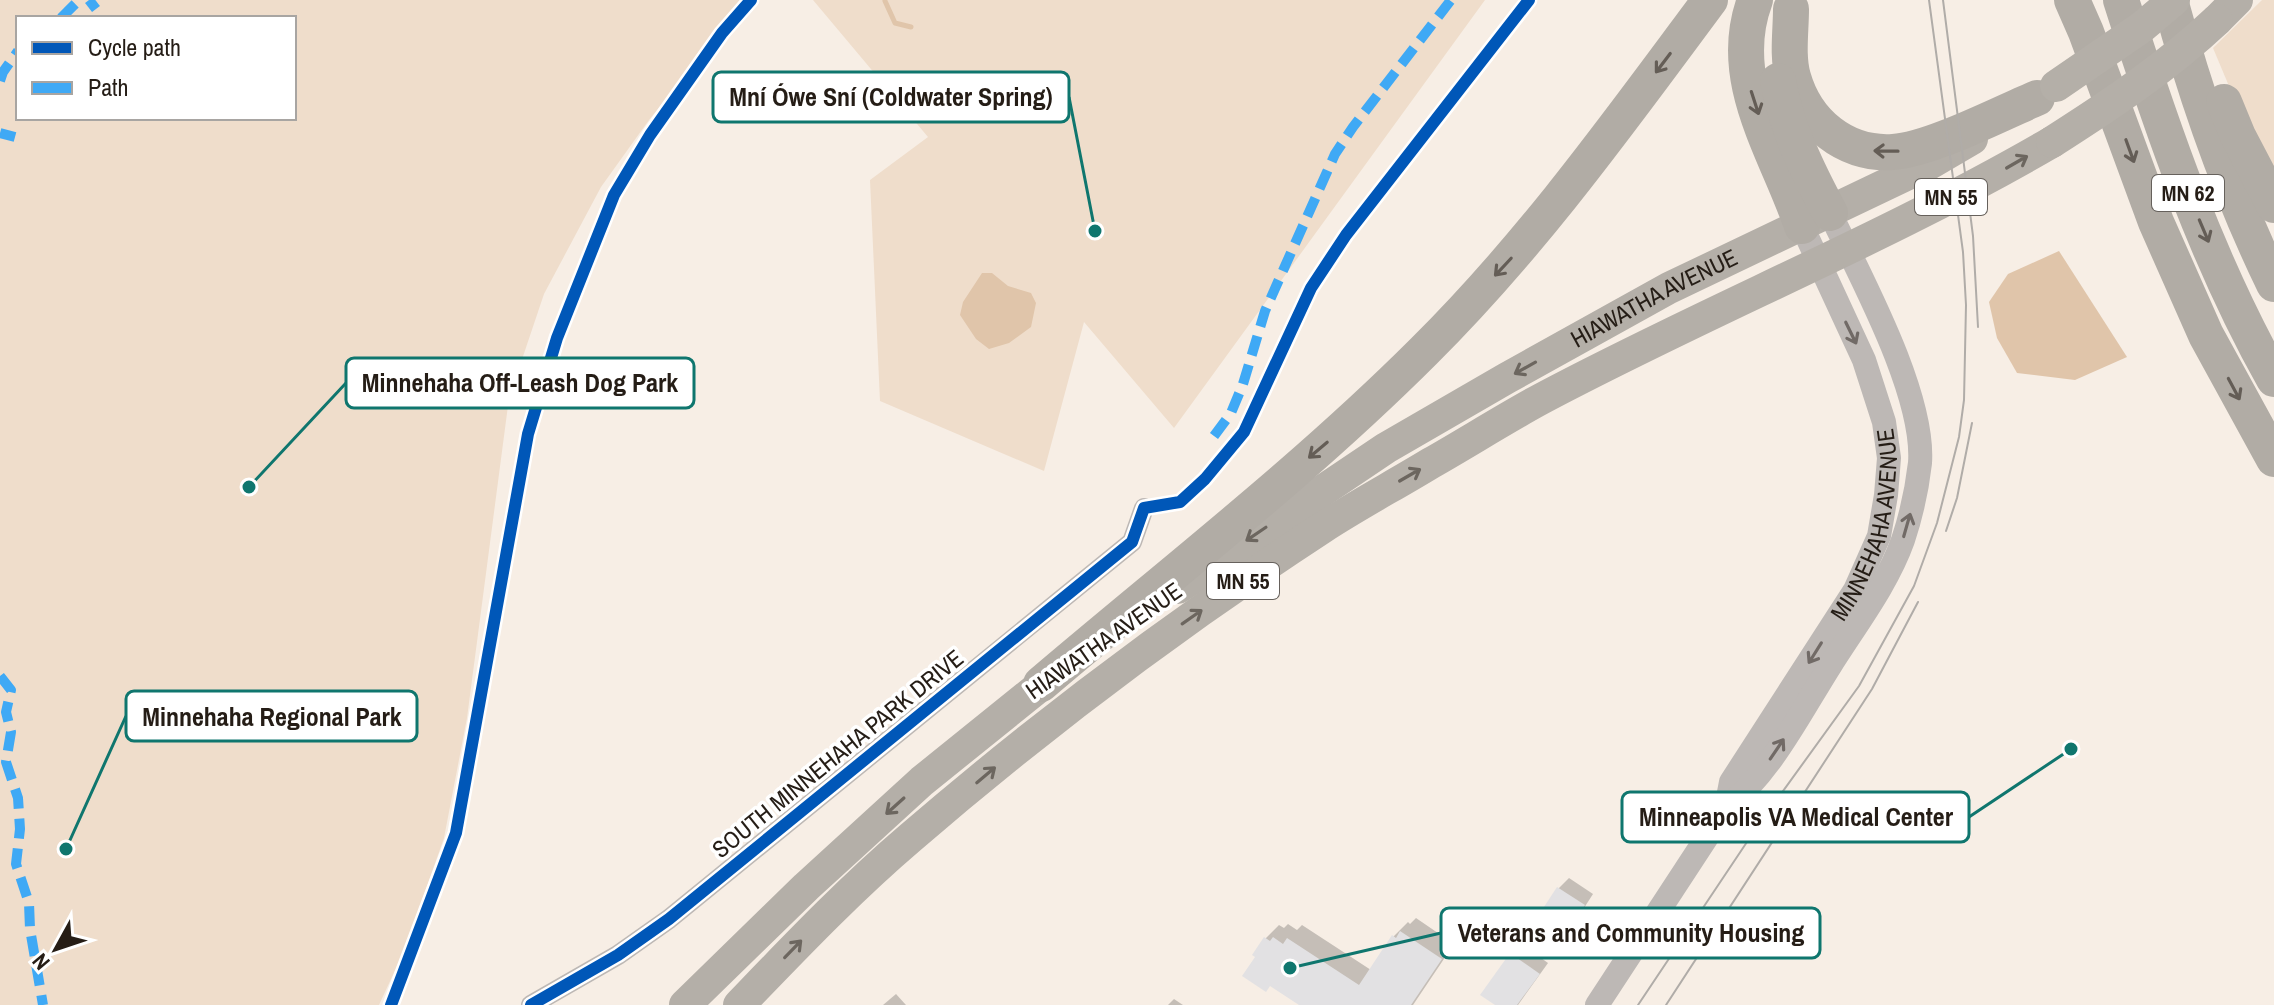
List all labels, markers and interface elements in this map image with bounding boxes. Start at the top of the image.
legend [16,16,296,120]
text: Cycle path [88,31,181,63]
one-way arrow [1655,51,1672,73]
text: Path [88,71,129,103]
callout: Mní Ówe Sní (Coldwater Spring) [713,72,1069,122]
text: Mní Ówe Sní (Coldwater Spring) [729,79,1053,114]
one-way arrow [1748,90,1763,115]
one-way arrow [2124,138,2138,163]
one-way arrow [1873,143,1899,159]
one-way arrow [2005,154,2028,170]
road number: MN 62 [2152,175,2224,211]
road number: MN 55 [1915,179,1987,215]
one-way arrow [2198,218,2213,243]
street label: HIAWATHA AVENUE [1565,241,1742,354]
one-way arrow [1494,257,1513,277]
one-way arrow [1844,321,1859,345]
callout: Minnehaha Off-Leash Dog Park [346,358,694,408]
one-way arrow [1514,360,1537,376]
text: Minnehaha Off-Leash Dog Park [362,365,678,400]
one-way arrow [2227,376,2243,400]
street label: MINNEHAHA AVENUE [1823,427,1904,626]
one-way arrow [1309,441,1329,459]
one-way arrow [1398,467,1422,482]
one-way arrow [1900,513,1915,539]
one-way arrow [1246,526,1268,542]
road number: MN 55 [1207,563,1279,599]
street label: HIAWATHA AVENUE [1019,574,1188,706]
one-way arrow [1181,609,1203,625]
street label: SOUTH MINNEHAHA PARK DRIVE [705,642,970,865]
one-way arrow [1806,642,1823,664]
callout: Minnehaha Regional Park [126,691,417,741]
text: Minnehaha Regional Park [142,699,402,734]
one-way arrow [1768,739,1785,761]
one-way arrow [975,766,996,784]
callout: Minneapolis VA Medical Center [1622,792,1969,842]
one-way arrow [885,796,905,814]
text: Minneapolis VA Medical Center [1639,799,1954,834]
callout: Veterans and Community Housing [1441,908,1820,958]
north arrow [16,909,96,989]
text: Veterans and Community Housing [1458,915,1804,950]
one-way arrow [784,939,803,959]
text: N [25,947,56,976]

